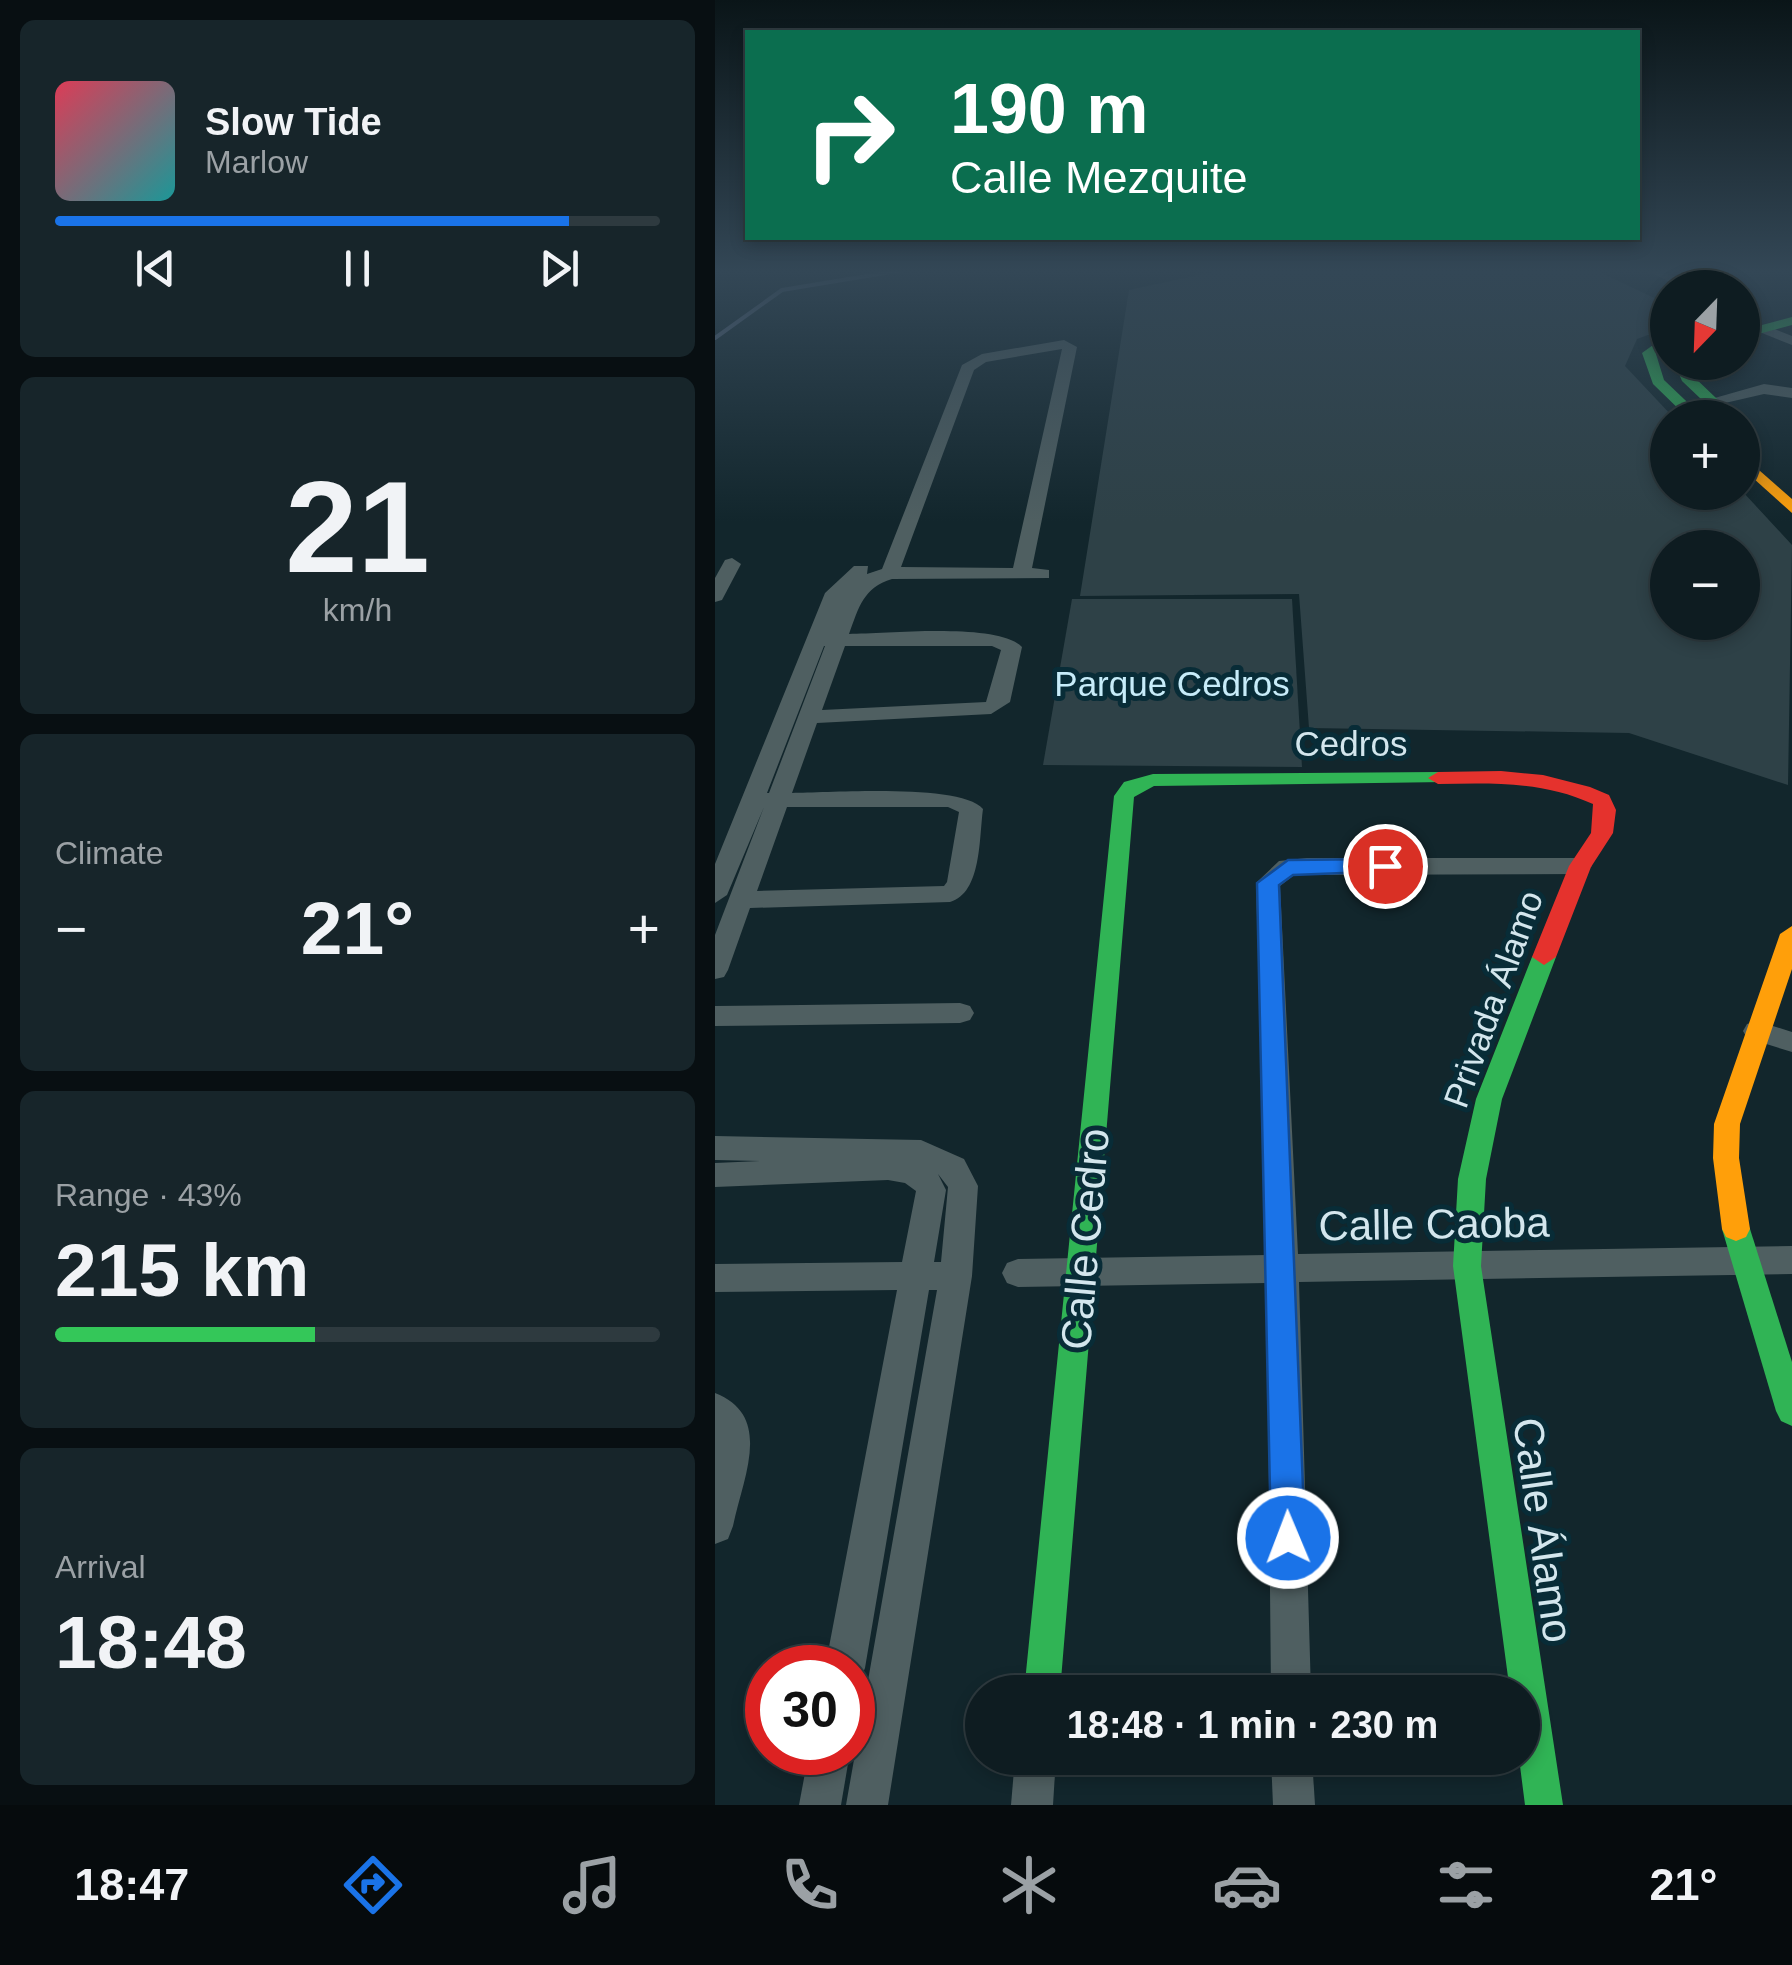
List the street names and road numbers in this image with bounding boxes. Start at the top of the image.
street label: Cedros [1295,724,1407,763]
street label: Privada Álamo [1436,885,1550,1113]
street label: Calle Cedro [1052,1126,1118,1352]
street label: Calle Caoba [1318,1198,1551,1250]
street label: Calle Álamo [1504,1415,1582,1645]

